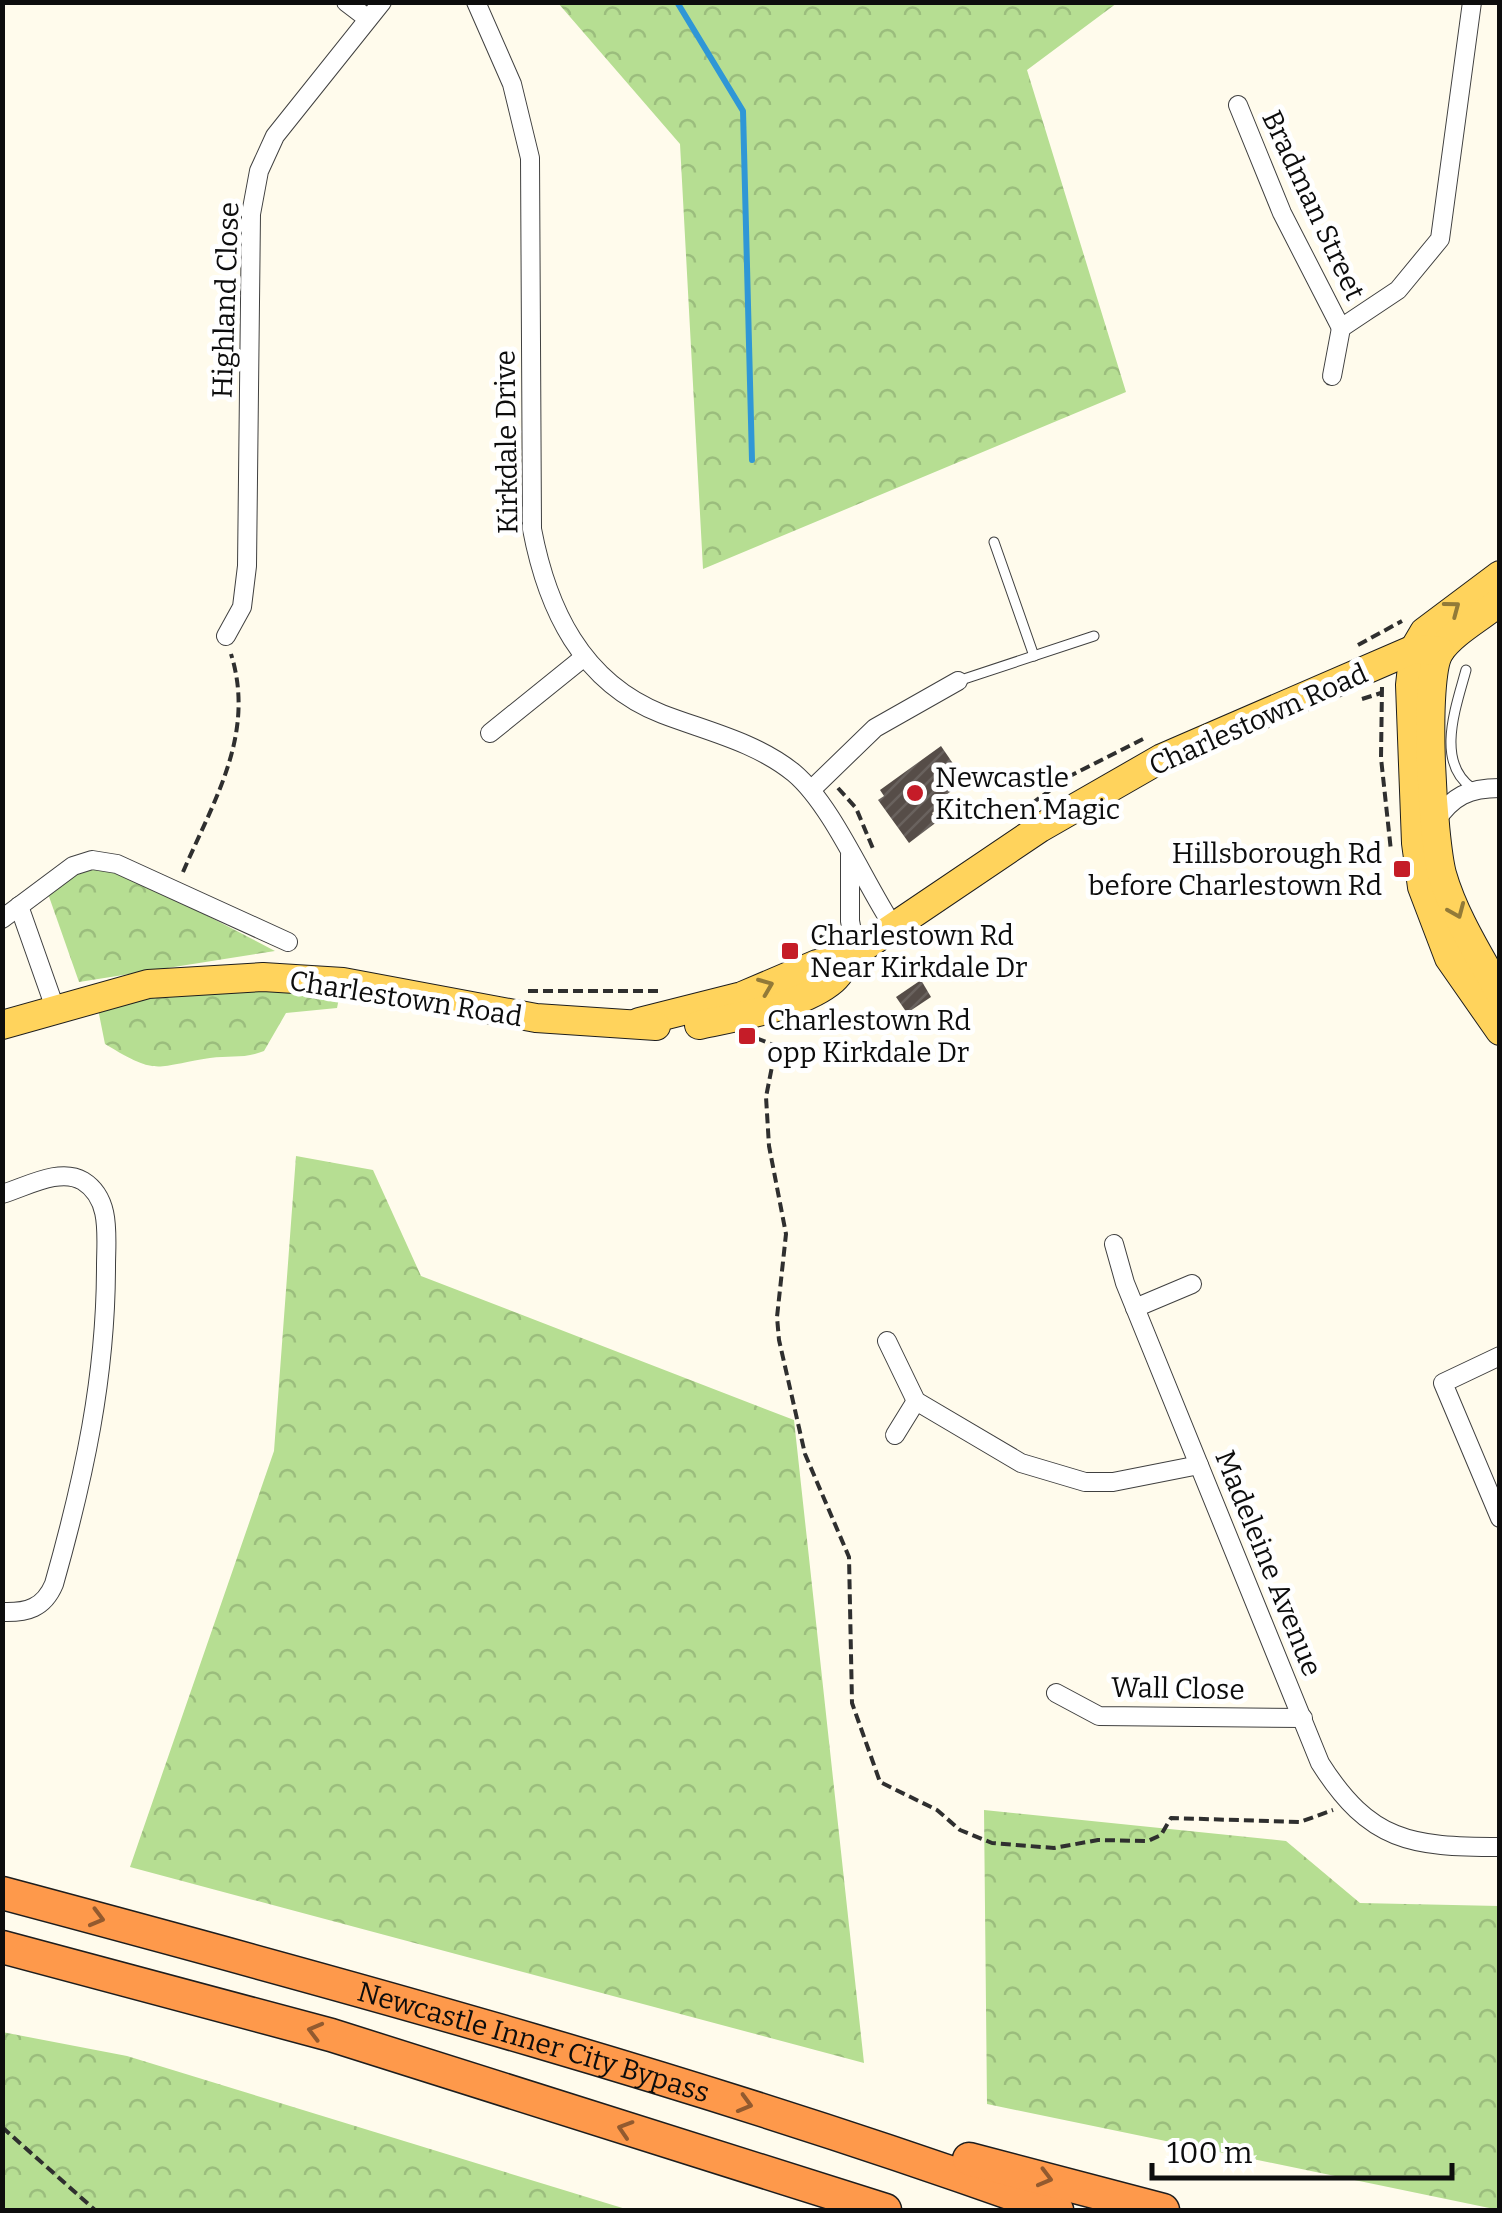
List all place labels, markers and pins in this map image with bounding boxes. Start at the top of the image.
place label: Newcastle Kitchen Magic [935,761,1120,826]
marker: Newcastle Kitchen Magic [904,782,926,804]
place label: Hillsborough Rd before Charlestown Rd [1088,837,1382,902]
marker: Hillsborough Rd before Charlestown Rd [1391,858,1413,880]
place label: Charlestown Rd Near Kirkdale Dr [810,919,1027,984]
marker: Charlestown Rd Near Kirkdale Dr [779,940,801,962]
place label: Charlestown Rd opp Kirkdale Dr [767,1004,971,1069]
marker: Charlestown Rd opp Kirkdale Dr [736,1025,758,1047]

